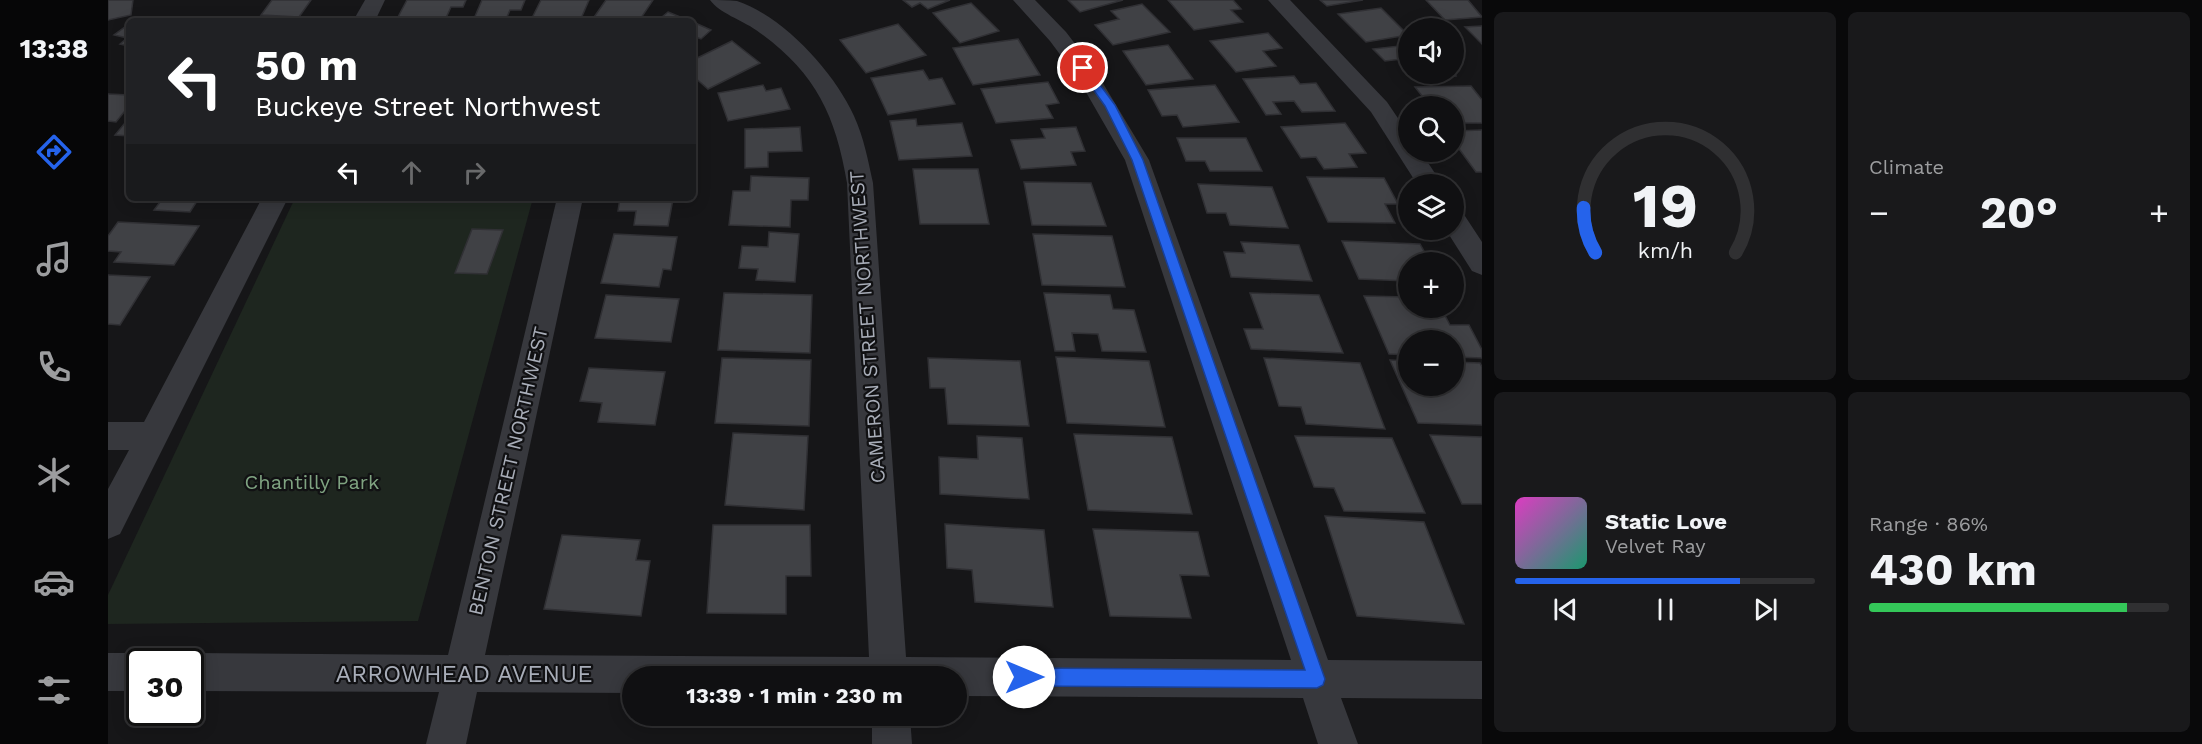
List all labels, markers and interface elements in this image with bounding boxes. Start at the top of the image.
map controls [1398,18,1464,396]
button: sound [1398,18,1464,84]
text: 13:38 [20,33,88,65]
text: 50 m [255,41,358,90]
icon: left [156,42,234,120]
pin [1057,42,1108,93]
icon: arrive [1066,51,1099,84]
text: Buckeye Street Northwest [255,91,600,123]
button: search [1398,96,1464,162]
icon: directions [33,131,75,173]
text: Climate [1869,155,1944,179]
icon: left [332,156,365,189]
icon: ahead [395,156,428,189]
icon: right [458,156,491,189]
text: 19 [1632,169,1698,242]
street label: CAMERON STREET NORTHWEST [844,170,890,484]
button: layers [1398,174,1464,240]
text: 20° [1980,186,2058,239]
text: − [1869,193,1889,232]
text: + [2149,193,2169,232]
icon: music [33,238,75,280]
text: km/h [1637,238,1693,263]
button: + [1398,252,1464,318]
street label: BENTON STREET NORTHWEST [463,324,553,618]
button: − [1398,330,1464,396]
icon: phone [33,346,75,388]
icon: climate [33,454,75,496]
park label: Chantilly Park [245,470,379,494]
text: Static Love [1605,509,1727,534]
text: Range · 86% [1869,512,1988,536]
text: Velvet Ray [1605,534,1706,558]
text: 430 km [1869,543,2037,596]
icon: car [33,561,75,603]
icon: previous [1549,593,1582,626]
icon: pause [1649,593,1682,626]
icon: next [1749,593,1782,626]
position arrow [992,645,1056,709]
speed limit sign: 30 [126,648,204,726]
street label: ARROWHEAD AVENUE [336,660,592,688]
icon: filters [33,669,75,711]
text: 13:39 · 1 min · 230 m [686,683,903,708]

